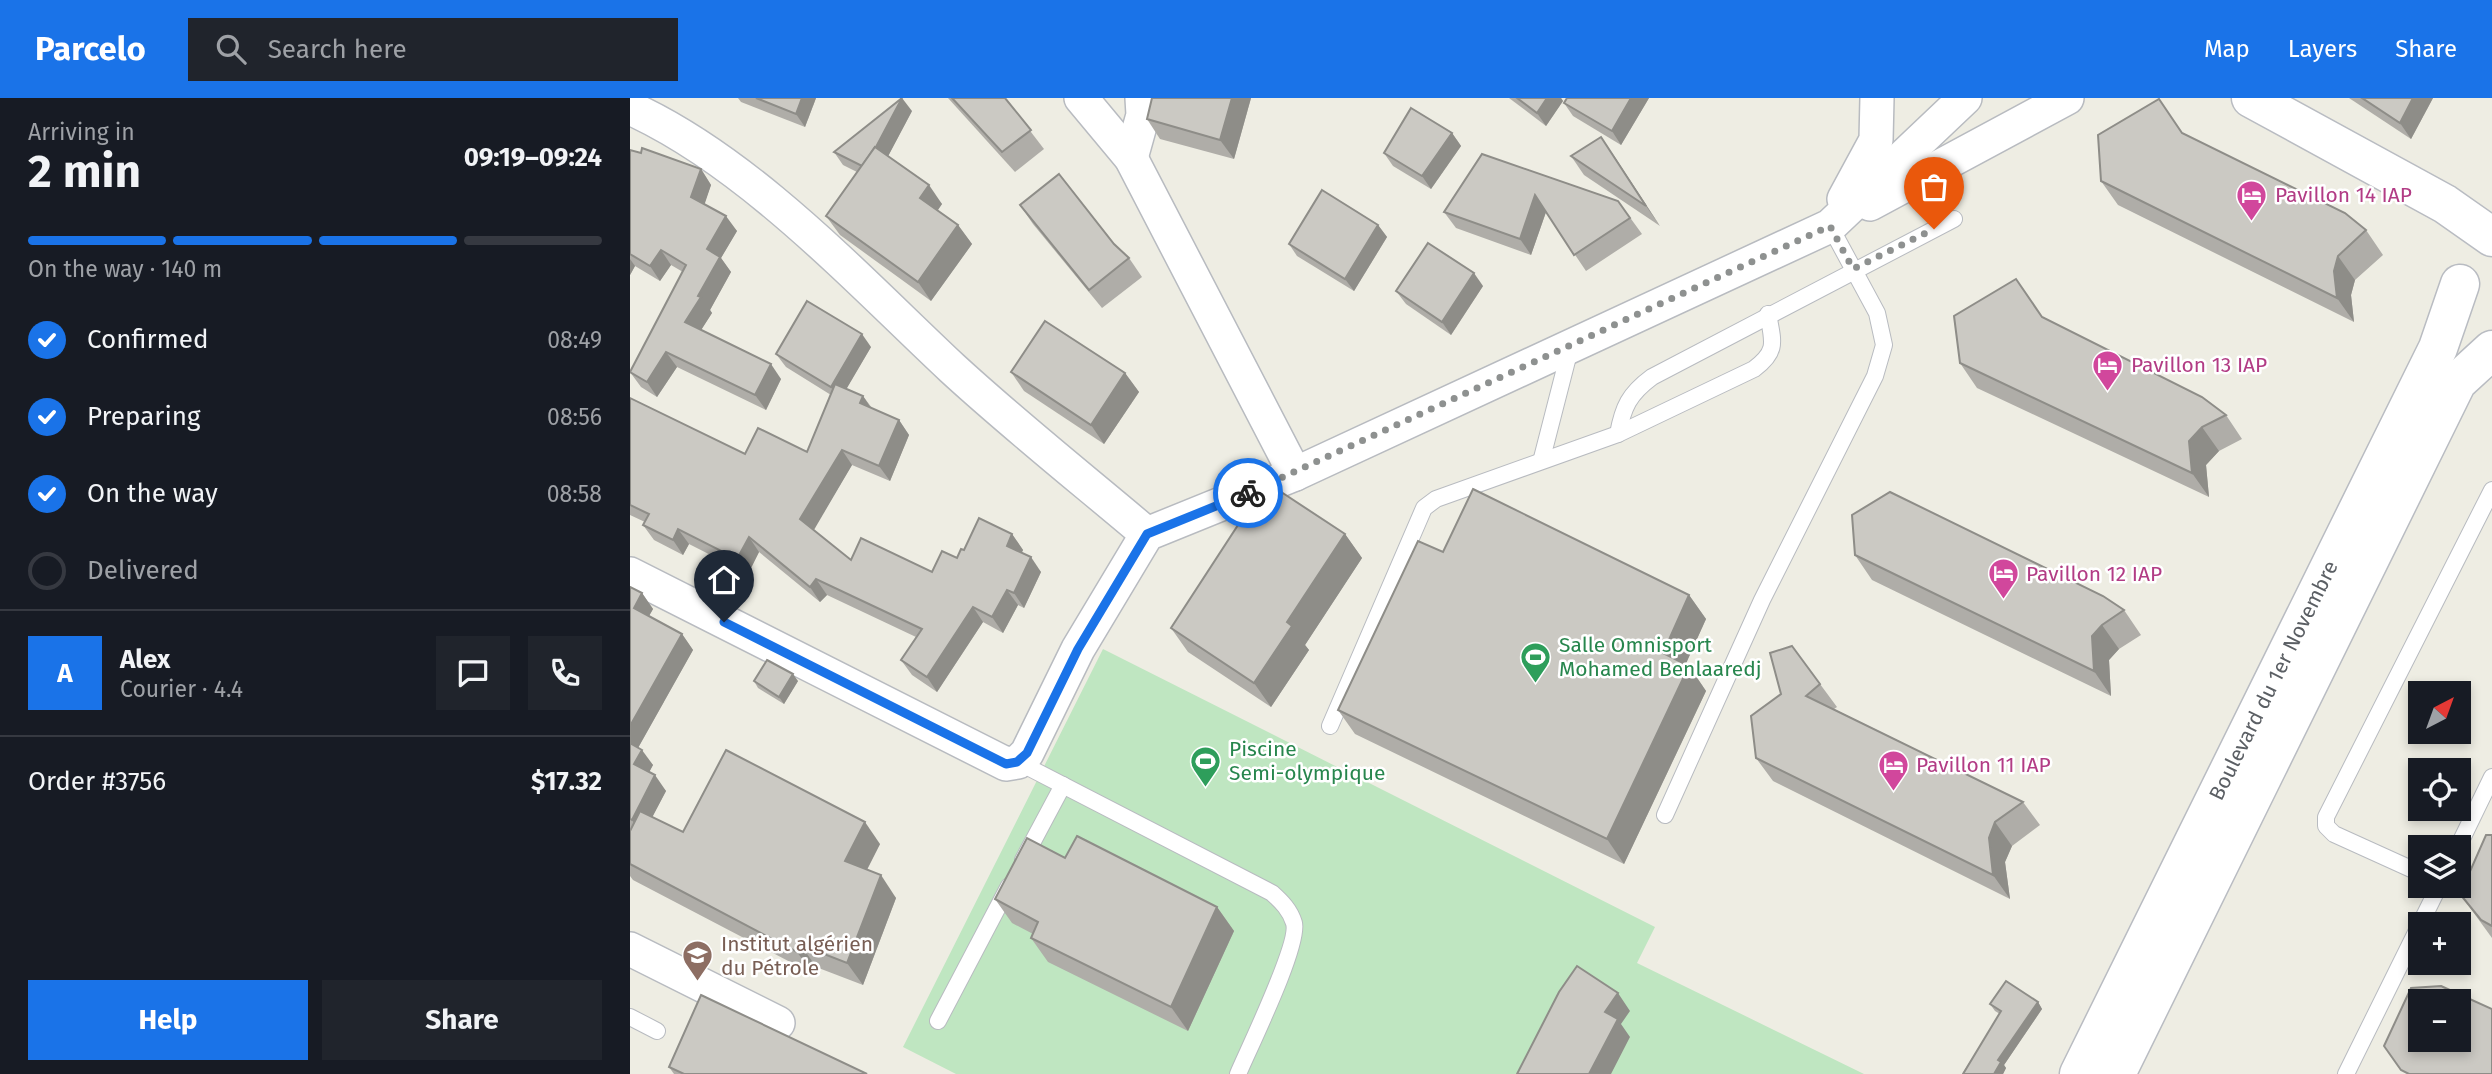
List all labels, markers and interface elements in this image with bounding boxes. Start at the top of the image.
search box [188,18,678,81]
text: Parcelo [35,29,146,69]
icon: search [212,30,250,68]
text: Search here [268,34,407,65]
text: Map [2204,35,2250,63]
text: Layers [2288,35,2357,63]
text: Share [2395,35,2457,63]
text: Arriving in [28,118,135,146]
text: 09:19–09:24 [464,142,602,173]
text: 2 min [28,144,141,199]
pin [1904,157,1964,229]
icon: bag [1915,168,1953,206]
hotel icon: Pavillon 14 IAP [2235,178,2269,222]
place label: Pavillon 14 IAP [2275,182,2412,208]
text: On the way · 140 m [28,255,222,283]
icon: check [28,321,66,359]
text: Confirmed [87,324,208,355]
text: 08:49 [547,326,602,354]
hotel icon: Pavillon 13 IAP [2091,348,2125,392]
place label: Pavillon 13 IAP [2131,352,2267,378]
icon: check [28,398,66,436]
text: Preparing [87,401,200,432]
text: 08:56 [547,403,602,431]
courier [1213,458,1283,528]
icon: bike [1229,474,1267,512]
icon: check [28,475,66,513]
text: On the way [87,478,218,509]
text: 08:58 [547,480,602,508]
pin [694,550,754,622]
text: Delivered [87,555,199,586]
street label: Boulevard du 1er Novembre [2203,556,2344,805]
hotel icon: Pavillon 12 IAP [1986,557,2020,601]
icon: home [705,561,743,599]
place label: Pavillon 12 IAP [2026,561,2162,587]
place label: Salle Omnisport Mohamed Benlaaredj [1559,632,1762,682]
button: chat [436,636,510,710]
button: phone [528,636,602,710]
sports icon: Salle Omnisport Mohamed Benlaaredj [1519,640,1553,684]
text: Alex [120,644,170,675]
text: A [57,658,73,689]
text: Courier · 4.4 [120,675,243,703]
north arrow [2408,681,2471,744]
map controls [2408,681,2471,1052]
place label: Piscine Semi-olympique [1229,736,1385,786]
sports icon: Piscine Semi-olympique [1189,744,1223,788]
hotel icon: Pavillon 11 IAP [1876,748,1910,792]
place label: Pavillon 11 IAP [1916,752,2051,778]
button: locate [2408,758,2471,821]
text: Order #3756 [28,766,166,797]
text: $17.32 [531,766,602,797]
button: layers [2408,835,2471,898]
button: + [2408,912,2471,975]
place label: Institut algérien du Pétrole [721,931,873,981]
school or university icon: Institut algérien du Pétrole [681,939,715,983]
button: Help [28,980,308,1060]
button: Share [322,980,602,1060]
button: − [2408,989,2471,1052]

